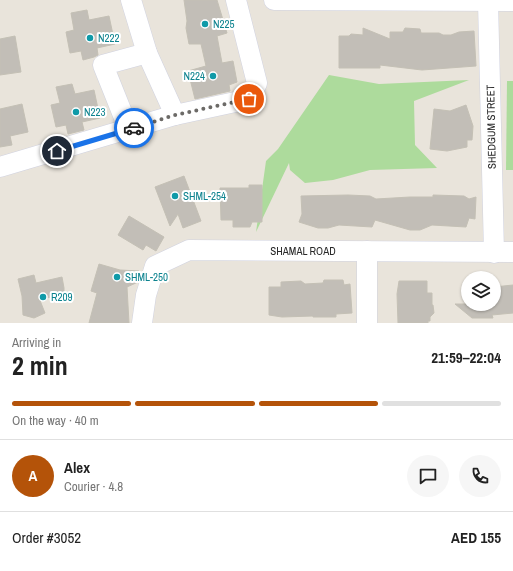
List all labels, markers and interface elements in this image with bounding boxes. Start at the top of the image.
place label: N225 [213,17,235,31]
marker: N225 [200,19,210,29]
place label: N222 [98,31,120,45]
marker: N222 [85,33,95,43]
place label: N224 [183,69,205,83]
marker: N224 [208,71,218,81]
pin [232,82,266,116]
street label: SHEDGUM STREET [483,84,499,169]
icon: bag [238,88,260,110]
place label: N223 [84,105,106,119]
marker: N223 [71,107,81,117]
courier [114,108,154,148]
icon: car [123,117,145,139]
pin [40,134,74,168]
icon: home [46,140,68,162]
place label: SHML-254 [183,189,226,203]
marker: SHML-254 [170,191,180,201]
street label: SHAMAL ROAD [270,244,336,258]
place label: SHML-250 [125,270,168,284]
map controls [461,271,501,311]
button: layers [461,271,501,311]
marker: SHML-250 [112,272,122,282]
place label: R209 [51,290,73,304]
marker: R209 [38,292,48,302]
text: Arriving in [12,334,61,351]
text: 21:59–22:04 [431,347,501,368]
text: 2 min [12,348,68,383]
text: On the way · 40 m [12,412,99,429]
button: chat [407,455,449,497]
button: phone [459,455,501,497]
text: Alex [64,457,90,478]
text: A [29,465,37,486]
text: Courier · 4.8 [64,478,123,495]
text: Order #3052 [12,527,81,548]
text: AED 155 [451,527,501,548]

